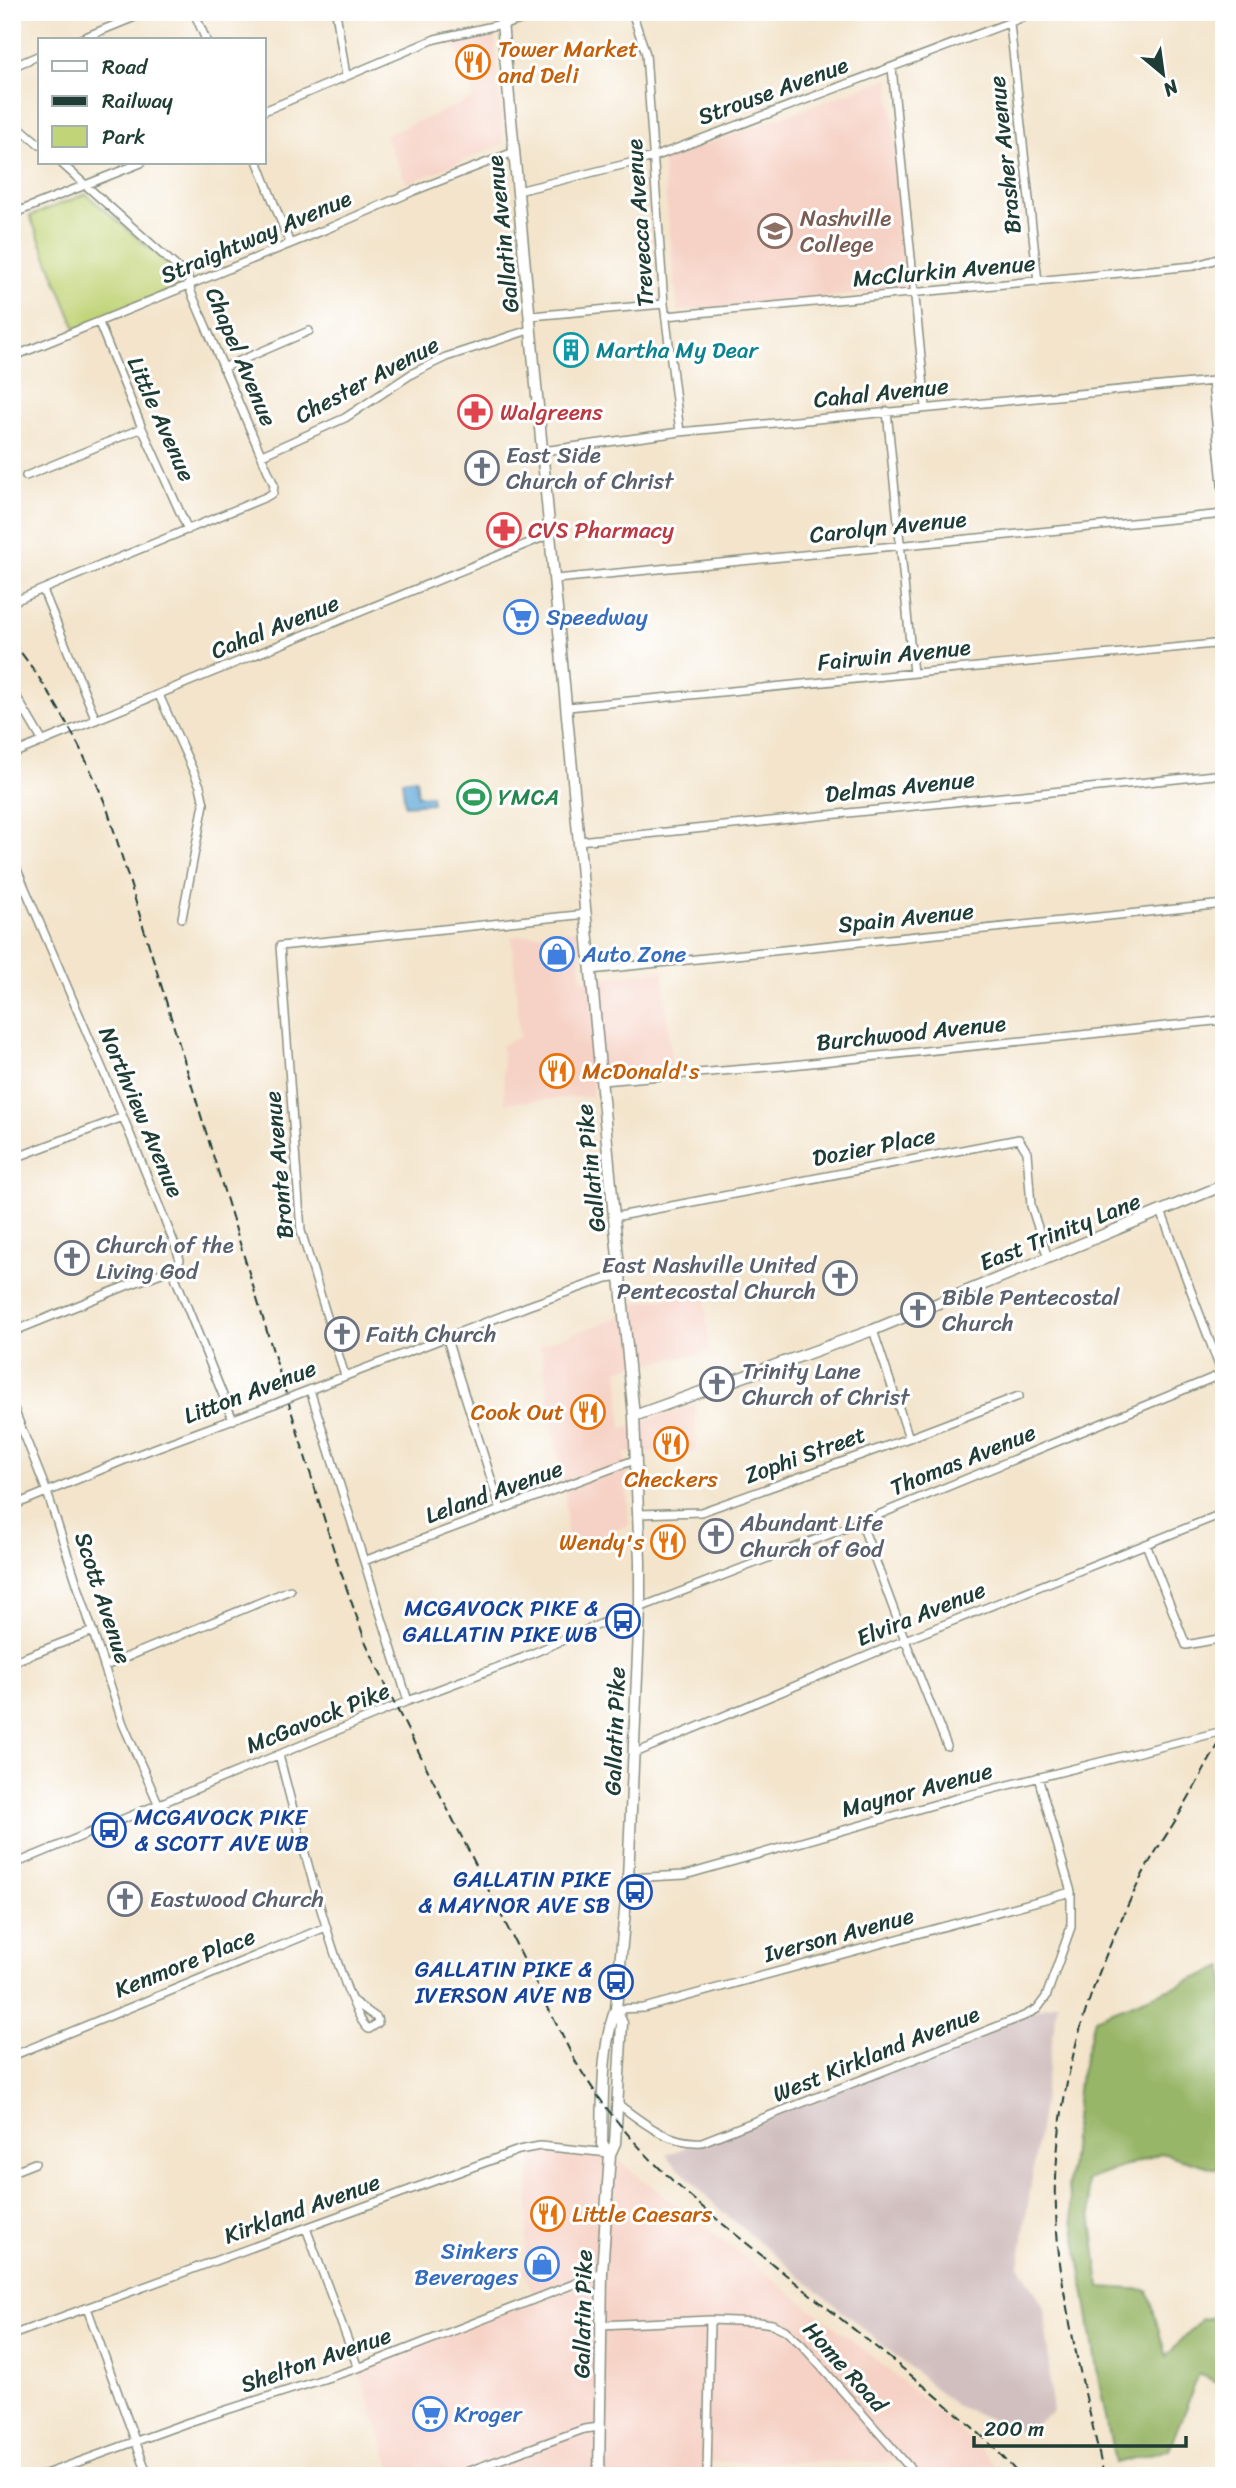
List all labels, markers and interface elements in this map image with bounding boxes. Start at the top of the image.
place label: Tower Market and Deli [498,29,638,96]
legend [38,38,266,164]
north arrow [1128,38,1198,108]
restaurant icon: Tower Market and Deli [454,43,492,81]
street label: Strouse Avenue [692,45,854,137]
text: Road [102,48,149,86]
text: N [1157,70,1186,106]
street label: Brasher Avenue [976,74,1034,236]
text: Railway [102,82,173,120]
text: Park [102,118,145,156]
street label: Trevecca Avenue [614,138,666,308]
street label: Gallatin Avenue [474,153,532,315]
street label: Straightway Avenue [154,178,358,296]
place label: Nashville College [800,198,891,265]
school or university icon: Nashville College [756,212,794,250]
street label: McClurkin Avenue [851,243,1037,299]
street label: Chapel Avenue [193,281,289,433]
street label: Chester Avenue [287,325,447,435]
place label: Martha My Dear [596,330,759,371]
building icon: Martha My Dear [552,331,590,369]
street label: Little Avenue [115,350,207,489]
street label: Cahal Avenue [812,366,951,420]
place label: Walgreens [500,392,603,433]
pharmacy icon: Walgreens [456,393,494,431]
place label: East Side Church of Christ [506,435,675,502]
church icon: East Side Church of Christ [463,449,501,487]
street label: Carolyn Avenue [808,498,968,556]
place label: CVS Pharmacy [528,510,674,551]
pharmacy icon: CVS Pharmacy [485,511,523,549]
street label: Cahal Avenue [205,583,346,671]
place label: Speedway [546,597,648,638]
supermarket icon: Speedway [502,598,540,636]
street label: Fairwin Avenue [815,627,973,683]
street label: Delmas Avenue [823,759,977,815]
place label: YMCA [498,777,559,818]
sports icon: YMCA [455,778,493,816]
street label: Spain Avenue [836,890,976,946]
place label: Auto Zone [581,934,687,975]
shop icon: Auto Zone [538,935,576,973]
street label: Burchwood Avenue [814,1003,1008,1063]
street label: Northview Avenue [86,1020,196,1204]
place label: McDonald's [582,1051,700,1092]
restaurant icon: McDonald's [538,1052,576,1090]
street label: Bronte Avenue [252,1089,306,1241]
street label: Gallatin Pike [564,1102,618,1234]
street label: Dozier Place [809,1115,939,1179]
street label: East Trinity Lane [973,1181,1147,1283]
place label: Church of the Living God [96,1225,234,1292]
church icon: Church of the Living God [53,1239,91,1277]
place label: East Nashville United Pentecostal Church [602,1245,818,1312]
church icon: East Nashville United Pentecostal Church [821,1259,859,1297]
place label: Bible Pentecostal Church [942,1277,1120,1344]
church icon: Bible Pentecostal Church [899,1291,937,1329]
place label: Faith Church [366,1314,496,1355]
church icon: Faith Church [323,1315,361,1353]
street label: Litton Avenue [178,1348,323,1436]
place label: Trinity Lane Church of Christ [742,1351,911,1418]
church icon: Trinity Lane Church of Christ [698,1365,736,1403]
place label: Cook Out [471,1392,564,1433]
restaurant icon: Cook Out [569,1393,607,1431]
street label: Thomas Avenue [884,1412,1042,1508]
street label: Zophi Street [738,1414,872,1496]
restaurant icon: Checkers [652,1425,690,1463]
street label: Leland Avenue [419,1448,569,1536]
place label: Checkers [624,1459,718,1500]
place label: Abundant Life Church of God [739,1503,885,1570]
church icon: Abundant Life Church of God [697,1517,735,1555]
place label: Wendy's [559,1522,644,1563]
restaurant icon: Wendy's [649,1523,687,1561]
street label: Scott Avenue [62,1527,144,1670]
street label: Elvira Avenue [850,1569,992,1659]
place label: MCGAVOCK PIKE & GALLATIN PIKE WB [403,1588,598,1655]
bus stop icon: MCGAVOCK PIKE & GALLATIN PIKE WB [604,1602,642,1640]
street label: Gallatin Pike [592,1666,638,1796]
street label: McGavock Pike [240,1670,397,1766]
street label: Maynor Avenue [837,1750,997,1830]
place label: MCGAVOCK PIKE & SCOTT AVE WB [134,1797,309,1864]
bus stop icon: MCGAVOCK PIKE & SCOTT AVE WB [90,1811,128,1849]
place label: GALLATIN PIKE & MAYNOR AVE SB [418,1859,611,1926]
bus stop icon: GALLATIN PIKE & MAYNOR AVE SB [616,1873,654,1911]
place label: Eastwood Church [150,1879,324,1920]
church icon: Eastwood Church [106,1880,144,1918]
street label: Iverson Avenue [758,1895,919,1975]
street label: Kenmore Place [108,1916,262,2010]
place label: GALLATIN PIKE & IVERSON AVE NB [414,1949,592,2016]
bus stop icon: GALLATIN PIKE & IVERSON AVE NB [597,1963,635,2001]
street label: West Kirkland Avenue [766,1994,986,2114]
street label: Kirkland Avenue [218,2162,386,2256]
place label: Little Caesars [572,2194,713,2235]
restaurant icon: Little Caesars [529,2195,567,2233]
place label: Sinkers Beverages [414,2231,518,2298]
shop icon: Sinkers Beverages [523,2245,561,2283]
street label: Gallatin Pike [561,2249,605,2379]
street label: Home Road [792,2311,899,2424]
street label: Shelton Avenue [235,2315,397,2405]
place label: Kroger [454,2394,524,2435]
supermarket icon: Kroger [411,2395,449,2433]
scale bar [974,2404,1185,2448]
text: 200 m [984,2410,1044,2448]

